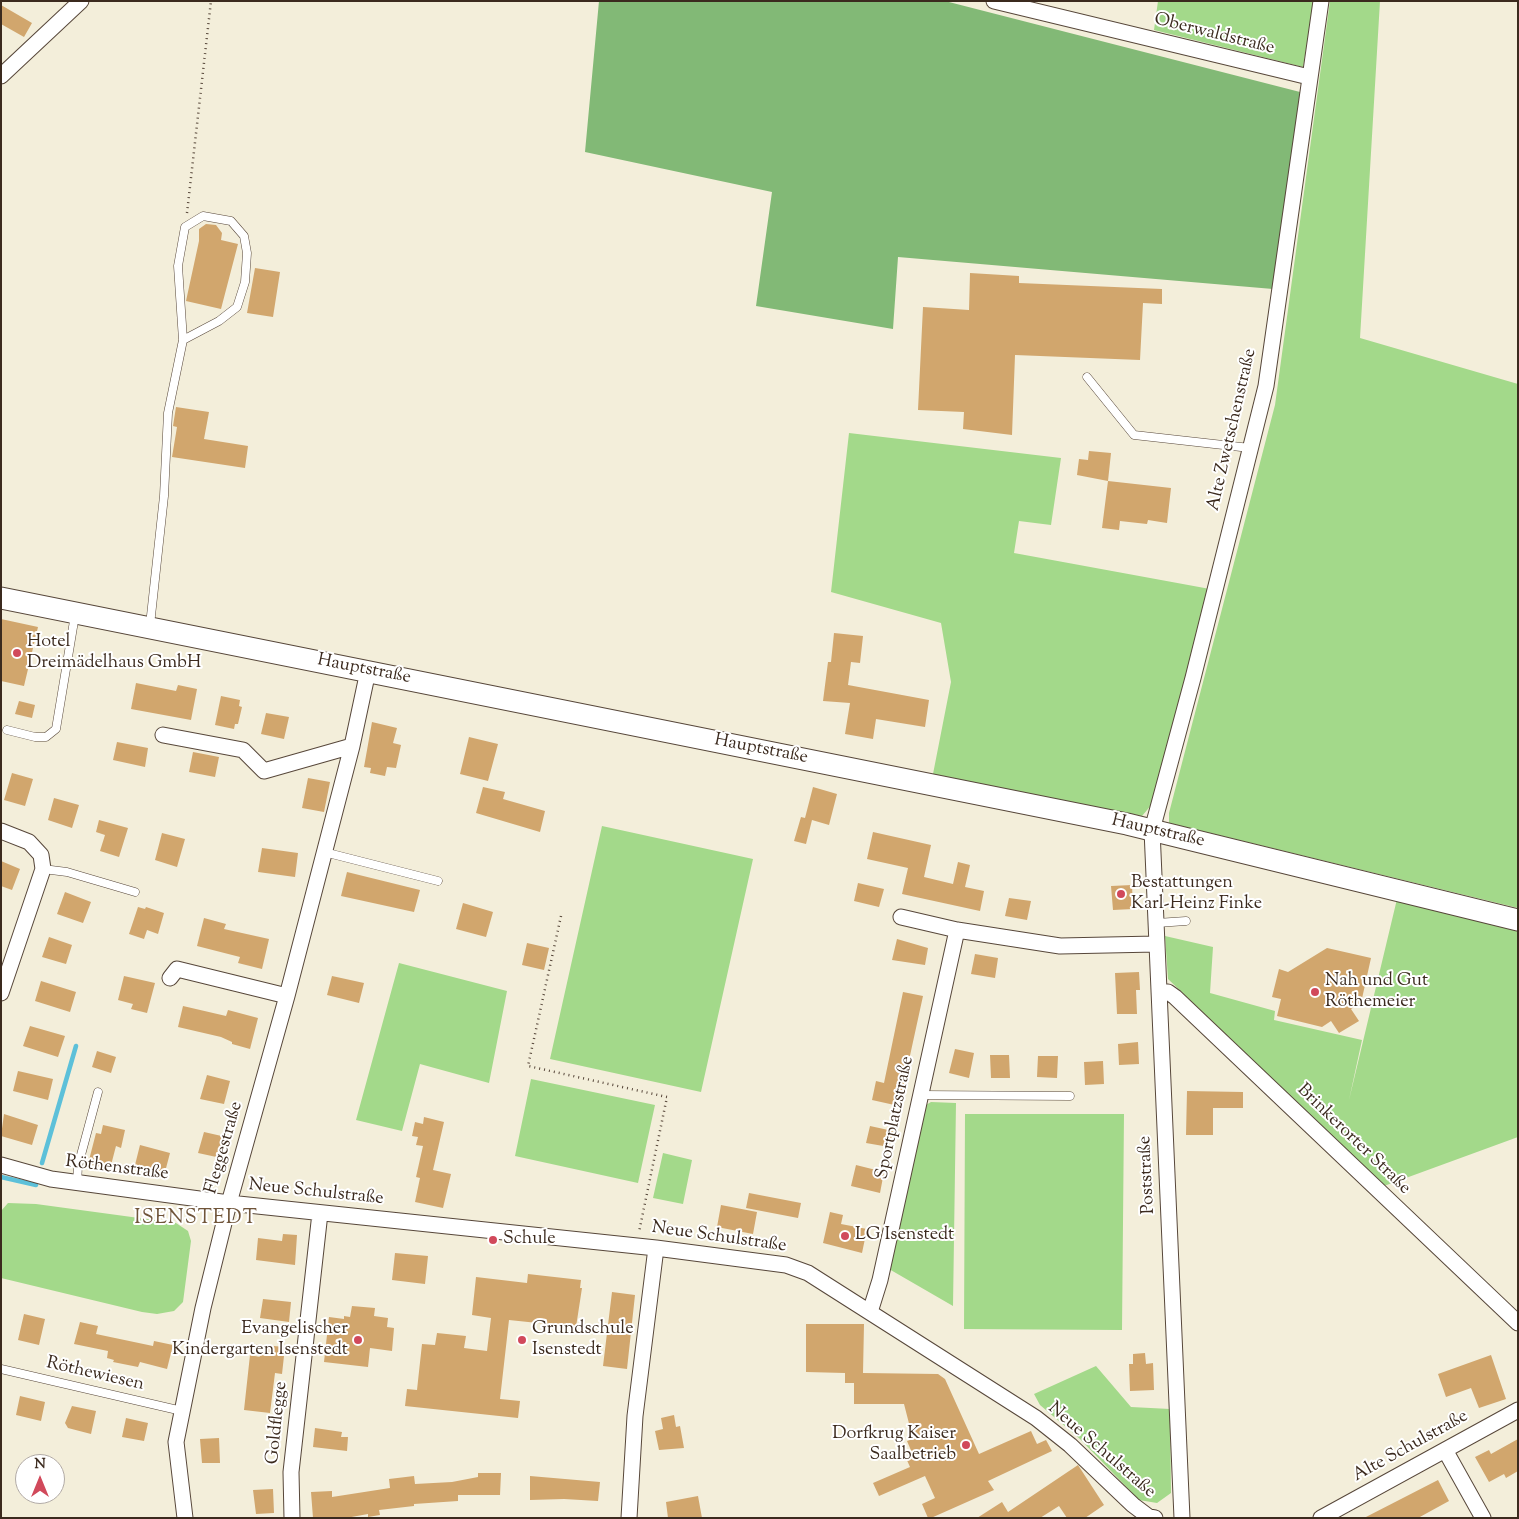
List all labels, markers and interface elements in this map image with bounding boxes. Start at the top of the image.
street label: Oberwaldstraße [1152,10,1276,60]
street label: Alte Zwetschenstraße [1204,347,1262,513]
place label: Hotel Dreimädelhaus GmbH [27,632,201,674]
marker: Hotel Dreimädelhaus GmbH [11,647,23,659]
street label: Hauptstraße [315,650,413,690]
street label: Hauptstraße [712,730,810,770]
street label: Hauptstraße [1109,811,1207,853]
place label: Bestattungen Karl-Heinz Finke [1131,873,1262,916]
marker: Bestattungen Karl-Heinz Finke [1115,888,1127,900]
place label: Nah und Gut Röthemeier [1325,971,1428,1014]
marker: Nah und Gut Röthemeier [1309,986,1321,998]
street label: Sportplatzstraße [872,1054,920,1182]
street label: Brinkerorter Straße [1292,1080,1414,1200]
street label: Fleggestraße [202,1099,248,1197]
street label: Poststraße [1135,1135,1161,1215]
street label: Röthenstraße [64,1152,170,1186]
street label: Neue Schulstraße [247,1175,385,1211]
district label: ISENSTEDT [133,1208,259,1232]
street label: Neue Schulstraße [650,1218,788,1258]
place label: LG Isenstedt [855,1225,954,1247]
place label: Schule [503,1229,556,1251]
marker: LG Isenstedt [839,1230,851,1242]
marker: Schule [487,1234,499,1246]
place label: Evangelischer Kindergarten Isenstedt [172,1319,348,1362]
place label: Grundschule Isenstedt [532,1319,634,1362]
marker: Evangelischer Kindergarten Isenstedt [352,1334,364,1346]
marker: Grundschule Isenstedt [516,1334,528,1346]
street label: Röthewiesen [44,1353,146,1397]
street label: Goldflegge [263,1380,293,1466]
street label: Neue Schulstraße [1043,1398,1159,1504]
street label: Alte Schulstraße [1350,1406,1472,1488]
place label: Dorfkrug Kaiser Saalbetrieb [832,1424,956,1466]
marker: Dorfkrug Kaiser Saalbetrieb [960,1439,972,1451]
north arrow [15,1454,65,1504]
text: N [34,1455,46,1475]

